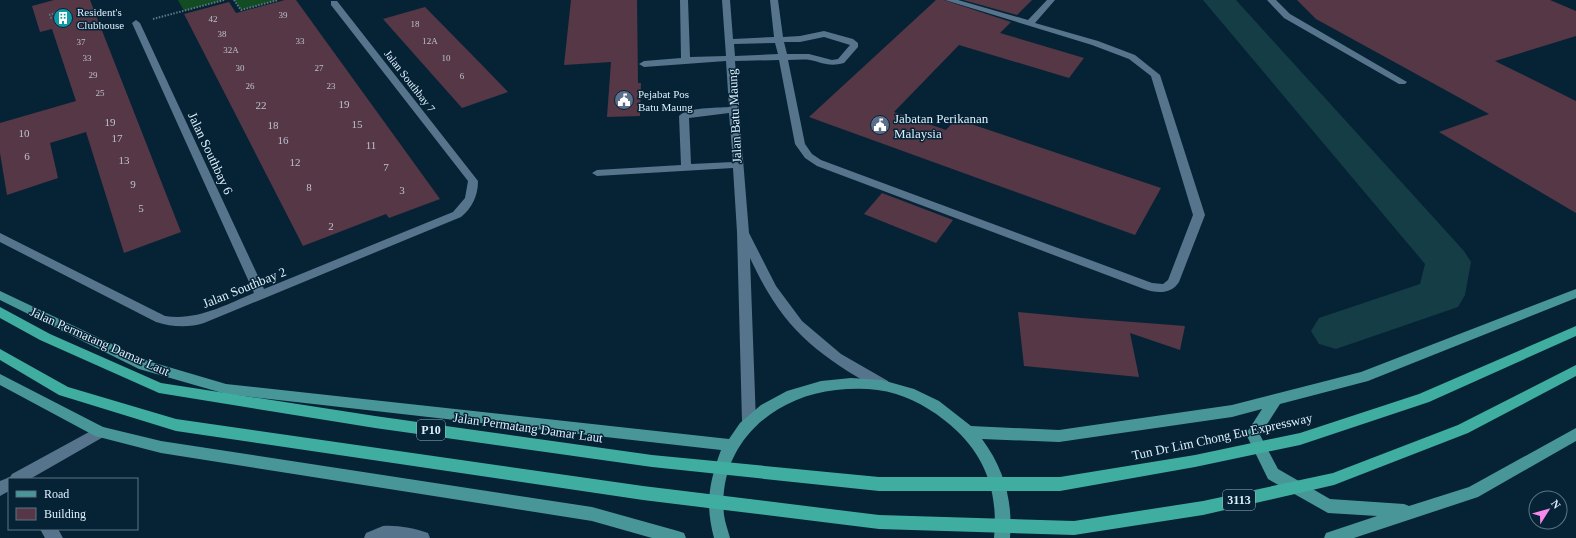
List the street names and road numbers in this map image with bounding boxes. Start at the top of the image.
street label: Jalan Southbay 7 [382,48,438,115]
street label: Jalan Batu Maung [725,68,744,164]
street label: Jalan Southbay 6 [185,110,236,197]
street label: Jalan Southbay 2 [200,264,288,311]
street label: Jalan Permatang Damar Laut [28,304,172,379]
street label: Jalan Permatang Damar Laut [452,410,604,446]
street label: Tun Dr Lim Chong Eu Expressway [1131,410,1314,463]
road number: P10 [417,420,445,440]
road number: 3113 [1223,490,1255,510]

